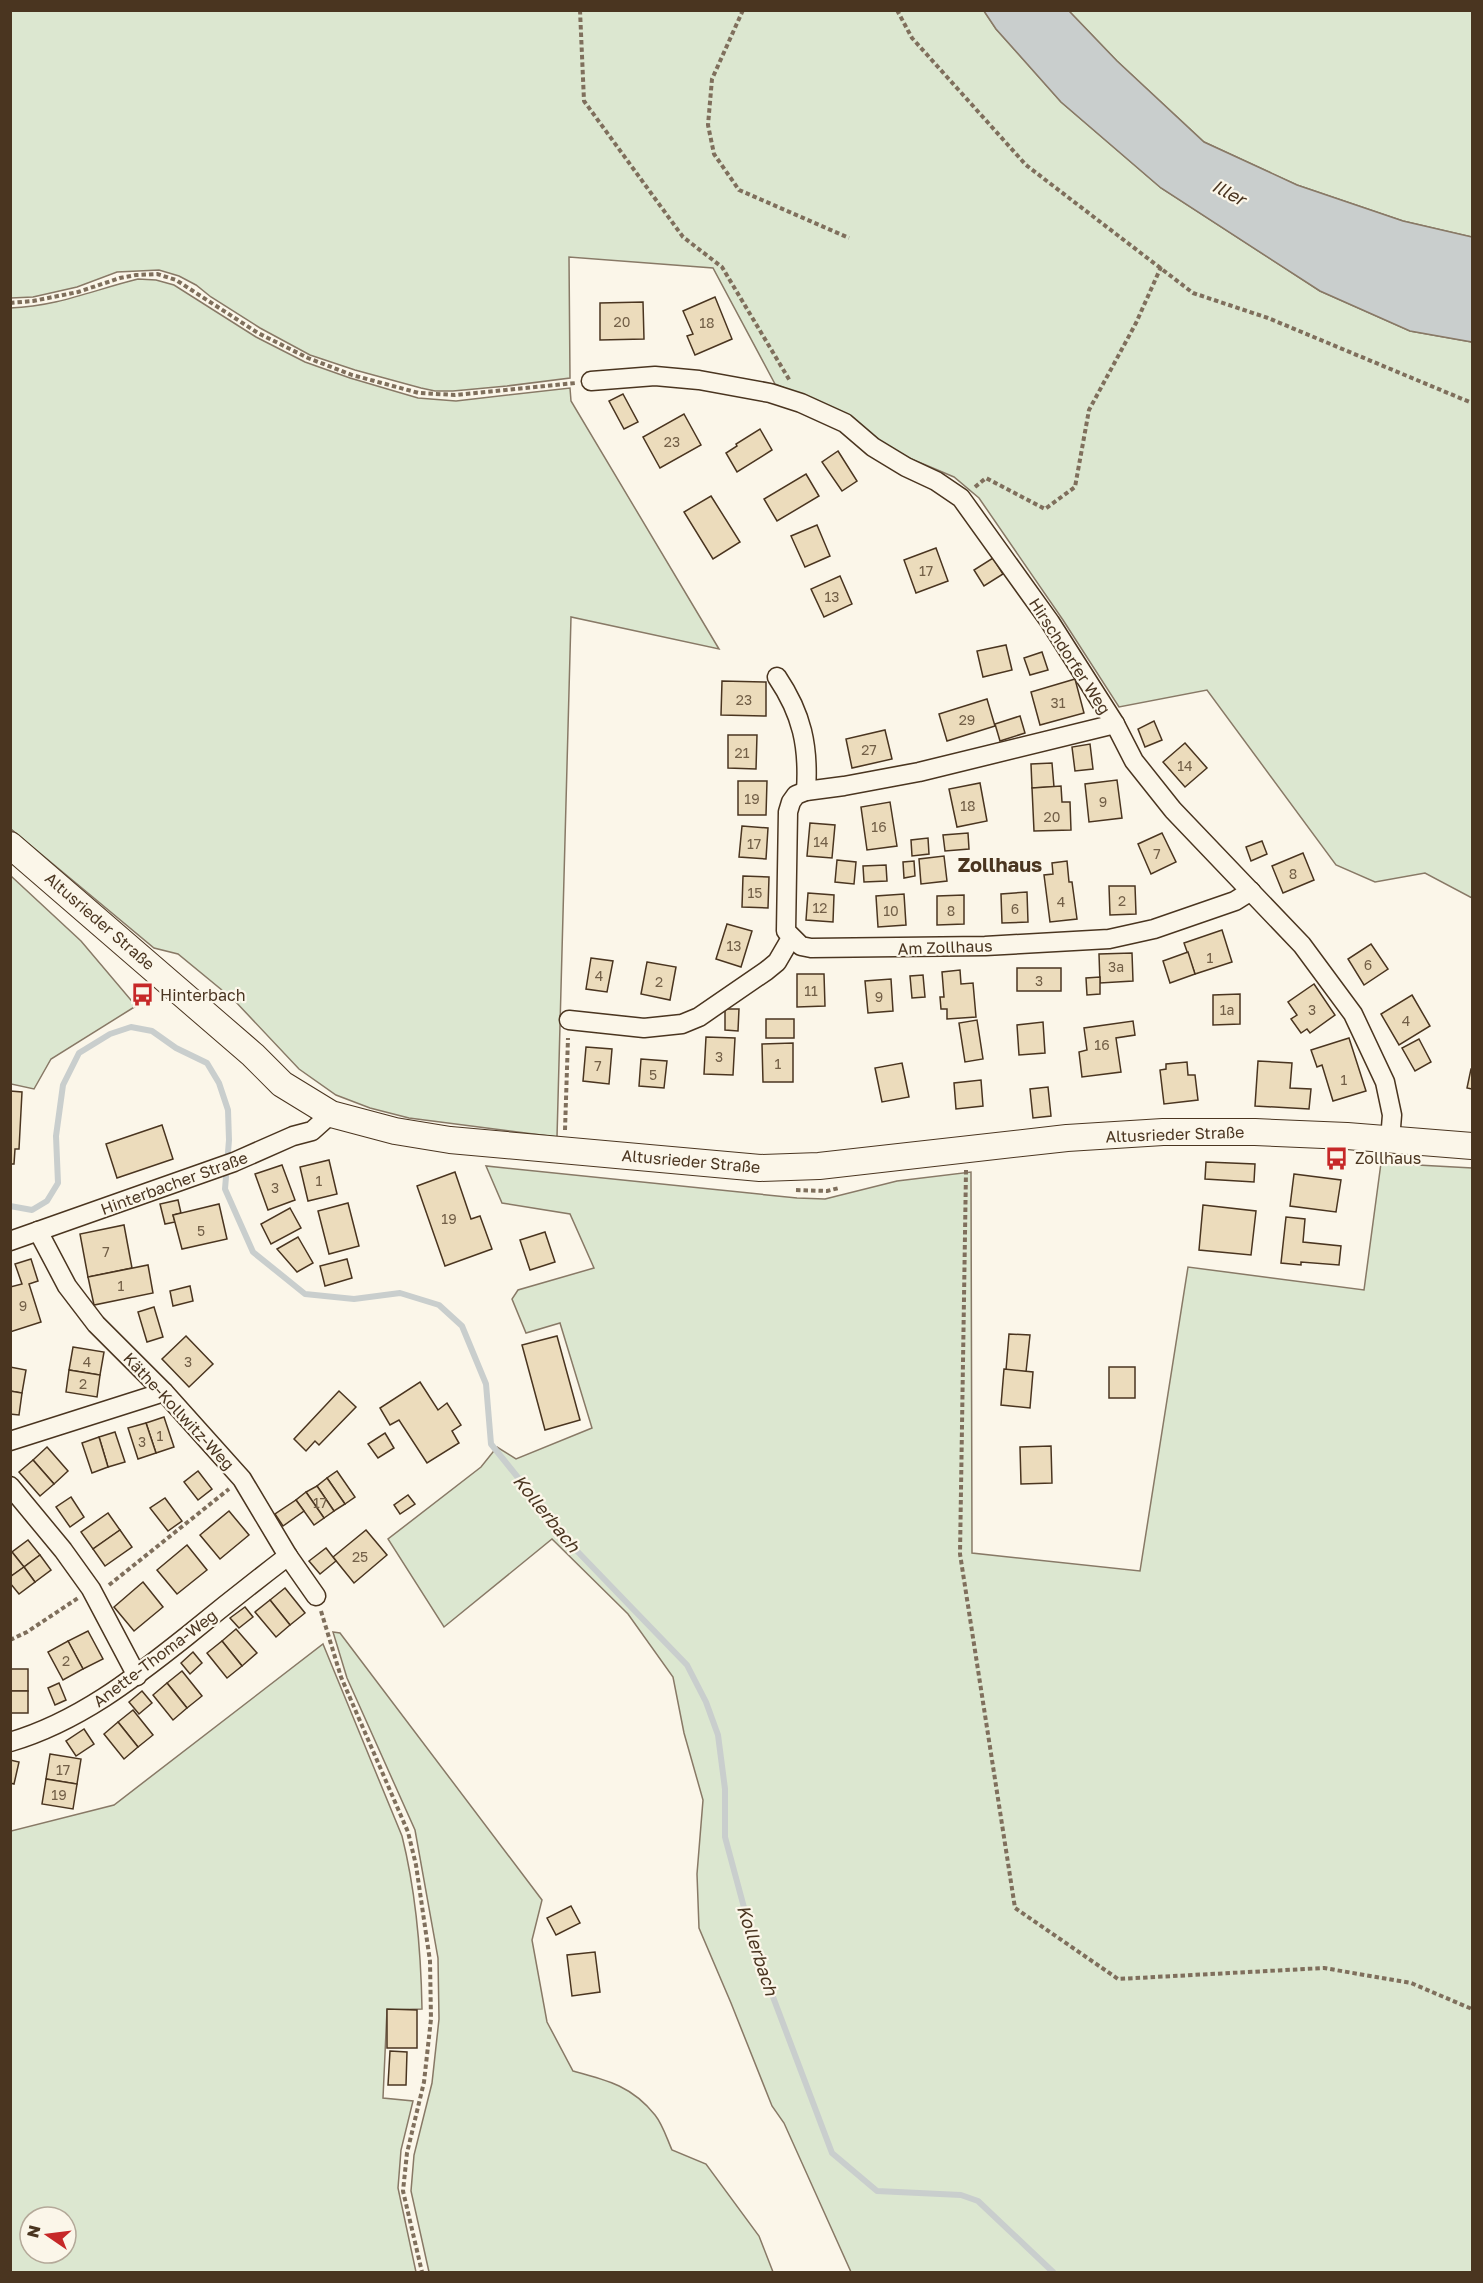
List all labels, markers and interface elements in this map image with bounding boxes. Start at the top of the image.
water label: Iller [1209,174,1252,211]
house number: 20 [614,313,630,330]
house number: 18 [699,314,715,331]
house number: 23 [664,433,680,450]
house number: 17 [919,562,933,579]
house number: 13 [825,588,839,605]
street label: Hirschdorfer Weg [1025,594,1115,718]
house number: 23 [736,691,752,708]
house number: 31 [1051,694,1066,711]
house number: 29 [959,711,975,728]
house number: 27 [861,741,877,758]
house number: 21 [735,744,750,761]
house number: 14 [1177,757,1193,774]
house number: 19 [744,790,760,807]
house number: 9 [1099,793,1107,810]
house number: 18 [960,797,976,814]
house number: 20 [1044,808,1060,825]
house number: 16 [871,818,887,835]
house number: 14 [813,833,829,850]
house number: 17 [747,835,761,852]
house number: 7 [1153,845,1161,862]
district label: Zollhaus [958,852,1042,876]
house number: 8 [1289,865,1297,882]
street label: Altusrieder Straße [41,868,159,974]
house number: 15 [748,884,762,901]
house number: 2 [1118,892,1126,909]
house number: 4 [1057,893,1065,910]
house number: 12 [813,899,827,916]
house number: 6 [1011,900,1019,917]
house number: 10 [883,902,899,919]
house number: 8 [947,902,955,919]
street label: Am Zollhaus [897,935,993,959]
house number: 13 [727,937,741,954]
house number: 1 [1207,949,1214,966]
house number: 6 [1364,956,1372,973]
house number: 3a [1108,958,1124,975]
house number: 4 [595,967,603,984]
house number: 3 [1035,972,1043,989]
house number: 2 [655,973,663,990]
bus stop icon: Hinterbach [129,982,155,1008]
house number: 11 [804,982,818,999]
place label: Hinterbach [160,985,246,1005]
house number: 9 [875,988,883,1005]
house number: 1a [1220,1001,1234,1018]
house number: 3 [1308,1001,1316,1018]
house number: 4 [1402,1012,1410,1029]
house number: 16 [1094,1036,1110,1053]
house number: 3 [715,1048,723,1065]
house number: 1 [775,1055,782,1072]
house number: 7 [594,1057,602,1074]
house number: 5 [649,1066,657,1083]
house number: 1 [1341,1071,1348,1088]
street label: Altusrieder Straße [1105,1122,1245,1146]
street label: Altusrieder Straße [621,1145,761,1177]
bus stop icon: Zollhaus [1324,1145,1350,1171]
street label: Hinterbacher Straße [98,1147,250,1219]
place label: Zollhaus [1355,1148,1421,1168]
house number: 1 [316,1172,323,1189]
house number: 3 [271,1179,279,1196]
house number: 19 [441,1210,457,1227]
house number: 5 [197,1222,205,1239]
house number: 7 [102,1243,110,1260]
house number: 1 [118,1277,125,1294]
house number: 9 [19,1297,27,1314]
street label: Käthe-Kollwitz-Weg [119,1348,239,1474]
house number: 4 [83,1353,91,1370]
house number: 3 [184,1353,192,1370]
house number: 2 [79,1375,87,1392]
house number: 1 [157,1427,164,1444]
house number: 3 [138,1433,146,1450]
water label: Kollerbach [509,1470,586,1557]
house number: 17 [313,1494,327,1511]
house number: 25 [352,1548,368,1565]
street label: Anette-Thoma-Weg [89,1605,221,1711]
house number: 2 [62,1652,70,1669]
house number: 17 [56,1761,70,1778]
house number: 19 [51,1786,67,1803]
water label: Kollerbach [733,1902,783,1999]
north arrow [18,2205,78,2265]
text: N [22,2223,45,2240]

